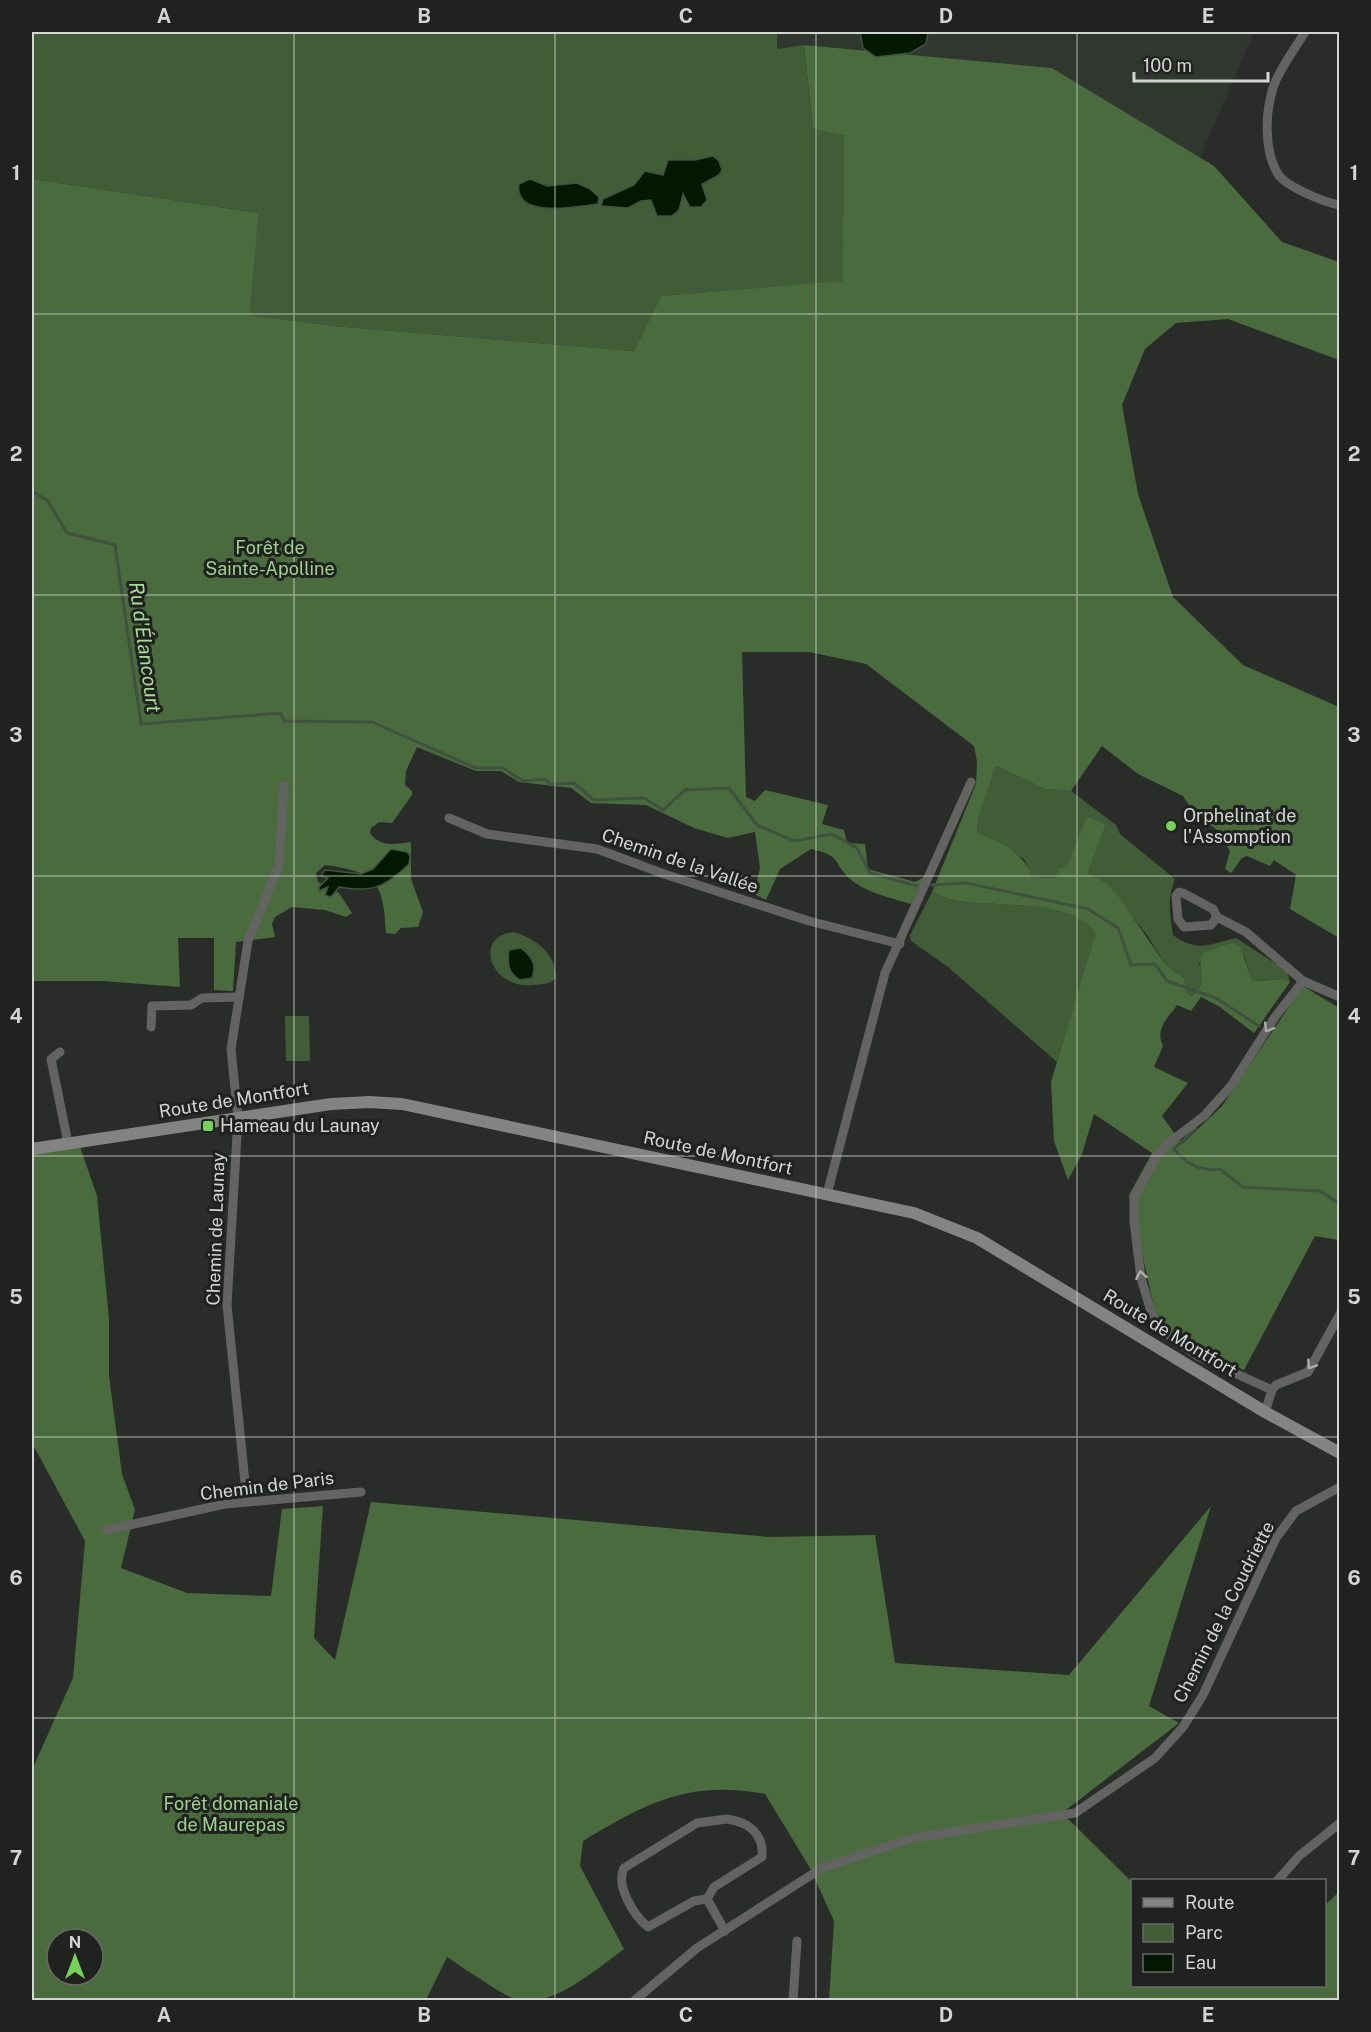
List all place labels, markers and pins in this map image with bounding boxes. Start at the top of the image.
place label: Orphelinat de l'Assomption [1183,805,1296,847]
marker: Orphelinat de l'Assomption [1164,819,1178,833]
place label: Hameau du Launay [220,1115,380,1136]
marker: Hameau du Launay [201,1119,215,1133]

